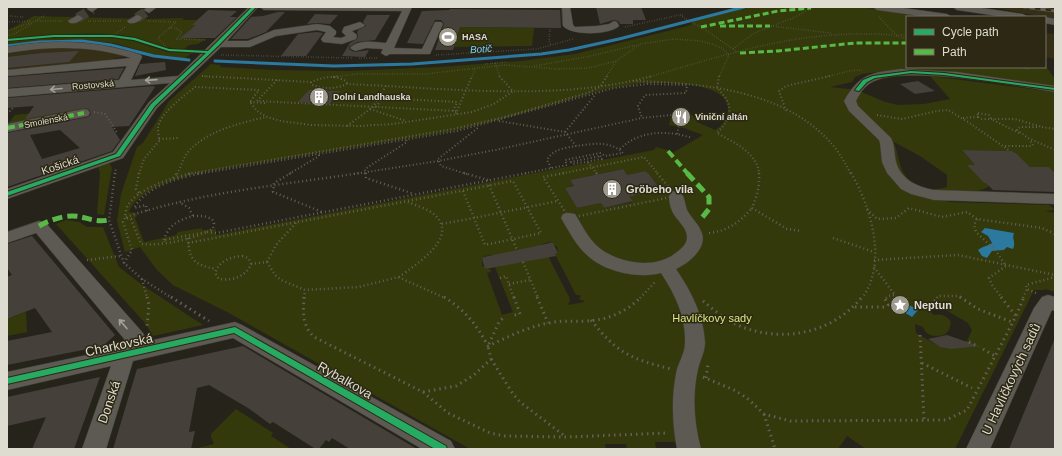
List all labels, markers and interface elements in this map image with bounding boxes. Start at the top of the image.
legend [906,16,1046,68]
text: Cycle path [942,25,999,39]
sports icon: HASA [437,26,459,48]
place label: HASA [462,32,488,42]
water label: Botič [470,43,492,55]
text: Path [942,45,967,59]
one-way arrow [145,77,158,84]
street label: Rostovská [72,78,114,92]
one-way arrow [50,85,63,92]
building icon: Dolní Landhauska [308,86,330,108]
place label: Dolní Landhauska [333,92,412,102]
restaurant icon: Viniční altán [670,106,692,128]
street label: Smolenská [23,112,69,130]
place label: Viniční altán [695,112,748,122]
street label: Košická [40,153,81,177]
building icon: Gröbeho vila [601,178,623,200]
place label: Gröbeho vila [626,183,694,195]
place icon: Neptun [889,294,911,316]
place label: Neptun [914,299,952,311]
park label: Havlíčkovy sady [672,312,752,324]
one-way arrow [119,319,128,330]
street label: U Havlíčkových sadů [979,321,1043,437]
street label: Charkovská [84,330,155,359]
street label: Rybalkova [315,358,376,402]
street label: Donská [95,378,124,425]

